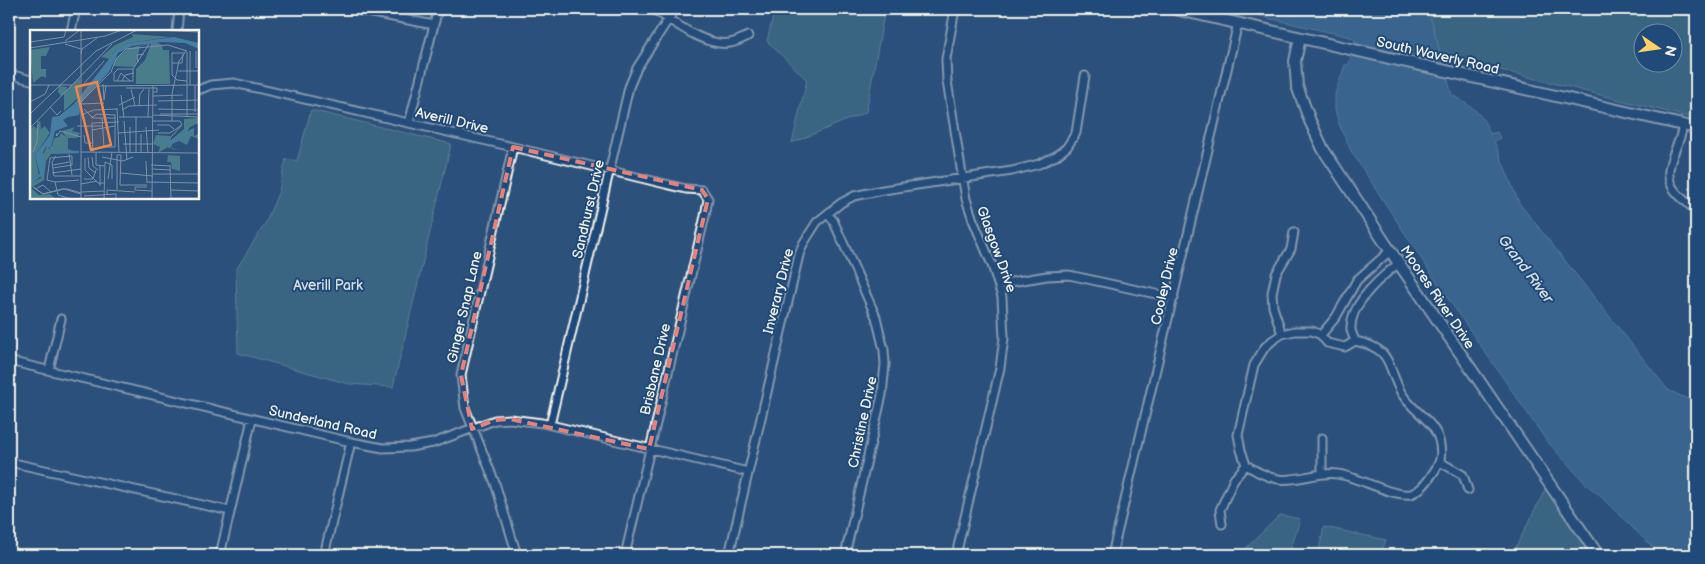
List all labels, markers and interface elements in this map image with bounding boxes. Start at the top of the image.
north arrow [1632,22,1682,72]
inset map [30,30,199,199]
street label: South Waverly Road [1375,33,1501,78]
text: N [1661,44,1680,58]
street label: Averill Drive [414,104,490,137]
street label: Sandhurst Drive [569,158,608,260]
street label: Glasgow Drive [973,204,1020,295]
water label: Grand River [1494,231,1558,308]
street label: Moores River Drive [1397,242,1479,352]
street label: Cooley Drive [1147,246,1182,327]
street label: Inverary Drive [760,247,797,336]
street label: Ginger Snap Lane [443,249,486,365]
park label: Averill Park [293,277,363,294]
street label: Brisbane Drive [637,322,674,417]
street label: Christine Drive [844,375,881,470]
street label: Sunderland Road [267,402,378,443]

